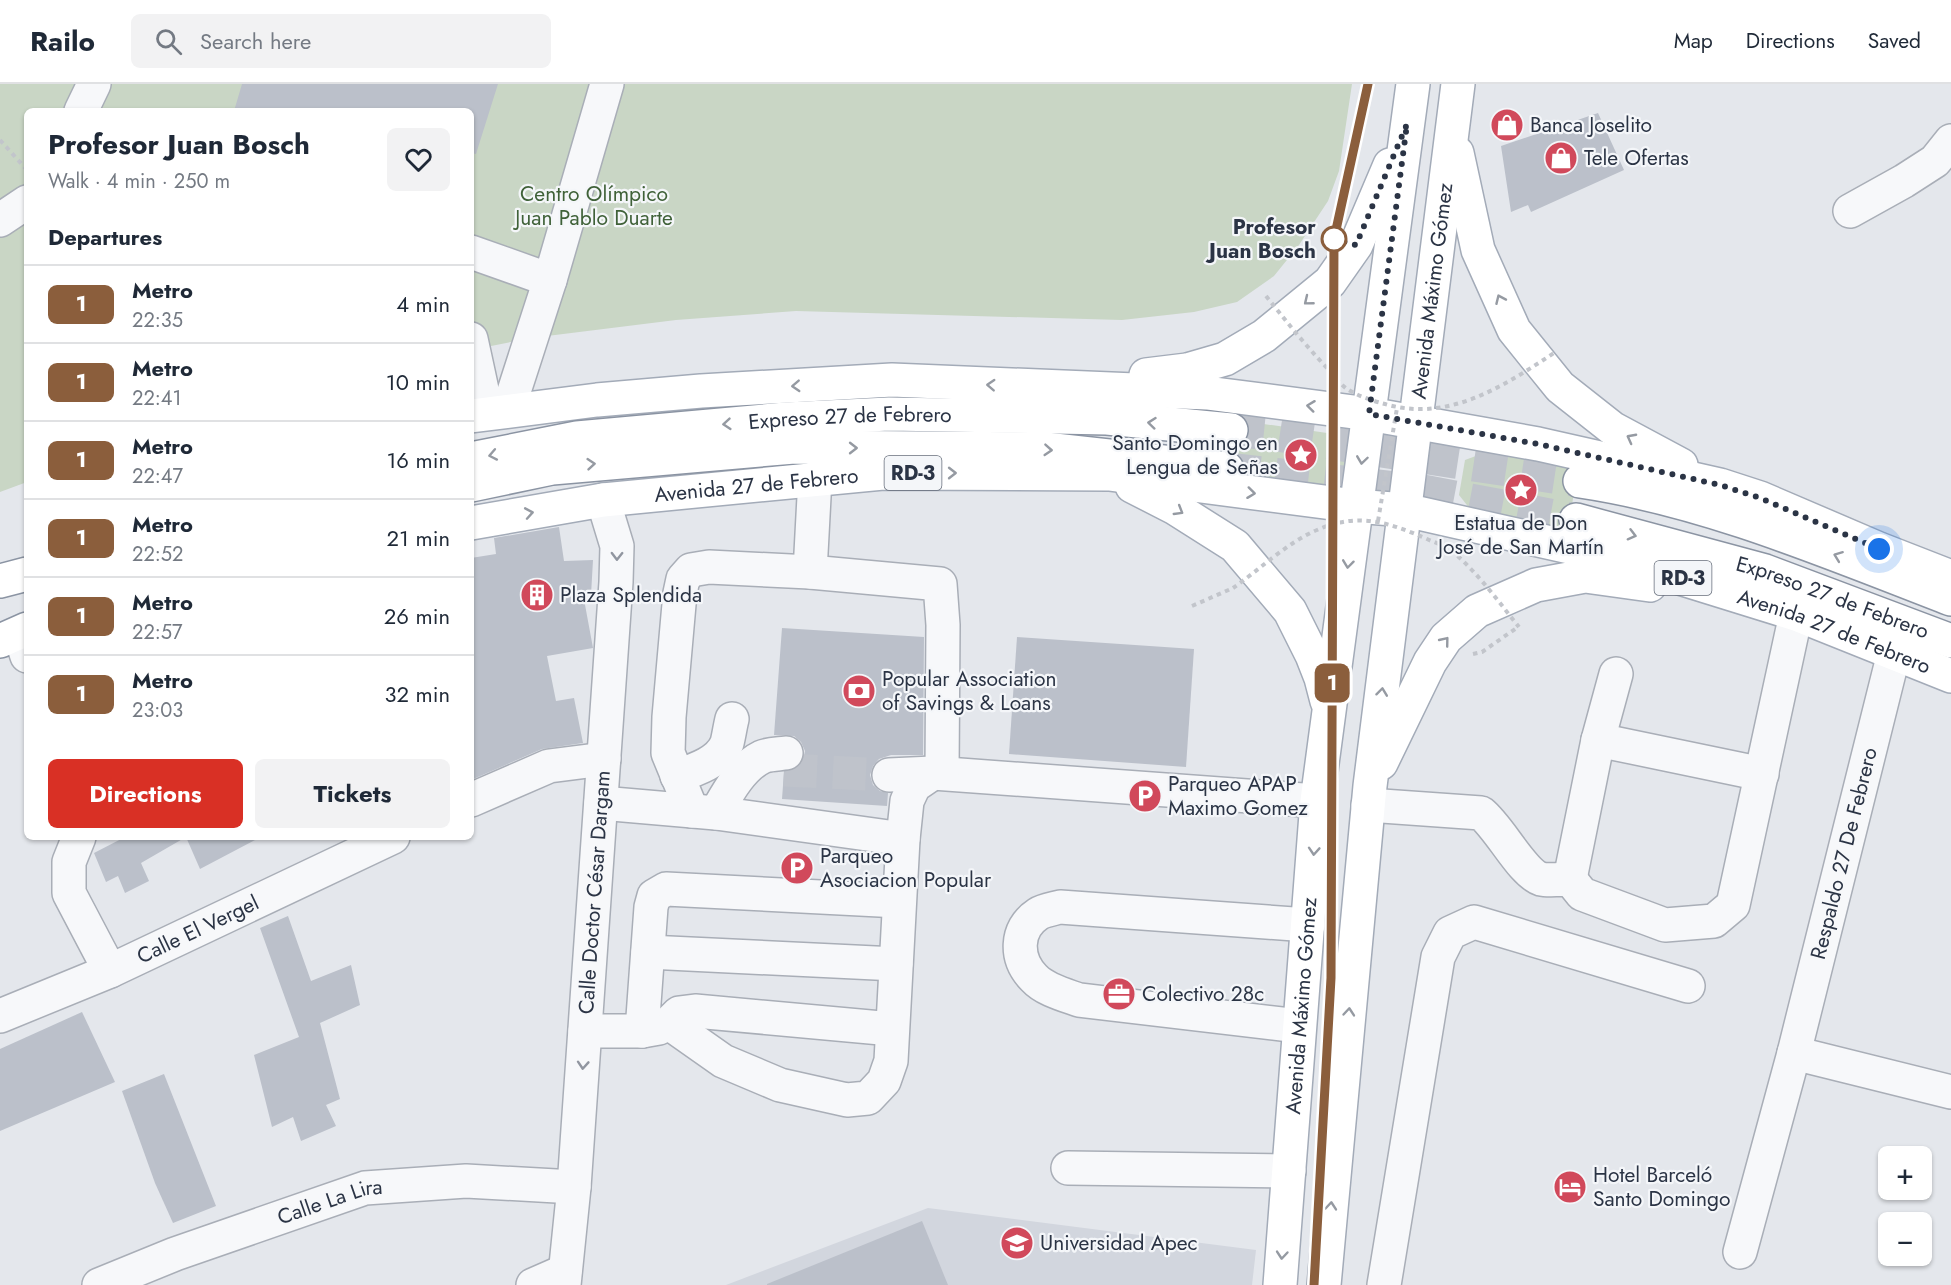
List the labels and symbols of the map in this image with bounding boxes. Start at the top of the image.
shop icon: Banca Joselito [1489,107,1525,143]
place label: Banca Joselito [1530,110,1652,140]
shop icon: Tele Ofertas [1543,140,1579,176]
place label: Tele Ofertas [1584,143,1689,173]
park label: Centro Olímpico Juan Pablo Duarte [512,179,673,233]
street label: Avenida Máximo Gómez [1404,181,1461,401]
place label: Profesor Juan Bosch [1205,212,1316,266]
marker: Profesor Juan Bosch [1321,226,1347,252]
one-way arrow [1303,293,1314,304]
one-way arrow [1495,295,1507,306]
one-way arrow [986,378,995,391]
one-way arrow [791,379,800,392]
street label: Expreso 27 de Febrero [747,399,952,437]
one-way arrow [1306,401,1315,413]
one-way arrow [723,417,732,430]
one-way arrow [1147,417,1157,430]
place label: Santo Domingo en Lengua de Señas [1112,428,1278,482]
one-way arrow [1627,434,1637,445]
place icon: Santo Domingo en Lengua de Señas [1283,437,1319,473]
one-way arrow [848,442,857,454]
one-way arrow [1043,443,1052,456]
one-way arrow [488,448,498,461]
one-way arrow [1357,455,1369,464]
road number: RD-3 [884,456,942,490]
one-way arrow [586,458,595,471]
street label: Avenida 27 de Febrero [653,460,860,510]
one-way arrow [948,467,957,479]
place icon: Estatua de Don José de San Martín [1503,472,1539,508]
one-way arrow [1246,486,1255,499]
one-way arrow [1173,503,1183,515]
one-way arrow [523,507,533,520]
place label: Estatua de Don José de San Martín [1435,508,1604,562]
one-way arrow [1626,528,1637,540]
your location [1864,534,1894,564]
street label: Expreso 27 de Febrero [1733,549,1933,646]
one-way arrow [1833,550,1843,563]
one-way arrow [611,552,623,561]
one-way arrow [1342,559,1355,568]
road number: RD-3 [1654,561,1712,595]
building icon: Plaza Splendida [519,577,555,613]
place label: Plaza Splendida [560,580,702,610]
street label: Avenida 27 de Febrero [1734,582,1935,681]
one-way arrow [1437,637,1448,648]
place label: Popular Association of Savings & Loans [882,664,1057,718]
line badge: 1 [1312,664,1352,702]
bank icon: Popular Association of Savings & Loans [841,673,877,709]
one-way arrow [1375,688,1387,697]
street label: Respaldo 27 De Febrero [1803,744,1885,962]
street label: Calle Doctor César Dargam [571,769,618,1015]
place label: Parqueo APAP Maximo Gomez [1168,769,1308,823]
parking icon: Parqueo APAP Maximo Gomez [1127,778,1163,814]
place label: Parqueo Asociacion Popular [820,841,992,895]
one-way arrow [1307,846,1320,855]
parking icon: Parqueo Asociacion Popular [779,850,815,886]
street label: Calle El Vergel [132,888,264,971]
street label: Avenida Máximo Gómez [1278,896,1325,1115]
office icon: Colectivo 28c [1101,976,1137,1012]
place label: Colectivo 28c [1142,979,1264,1009]
one-way arrow [1342,1007,1355,1016]
one-way arrow [576,1061,589,1070]
place label: Hotel Barceló Santo Domingo [1593,1160,1731,1214]
hotel icon: Hotel Barceló Santo Domingo [1552,1169,1588,1205]
street label: Calle La Lira [273,1172,383,1232]
one-way arrow [1324,1201,1337,1210]
school or university icon: Universidad Apec [999,1225,1035,1261]
place label: Universidad Apec [1040,1228,1198,1258]
one-way arrow [1276,1250,1289,1259]

